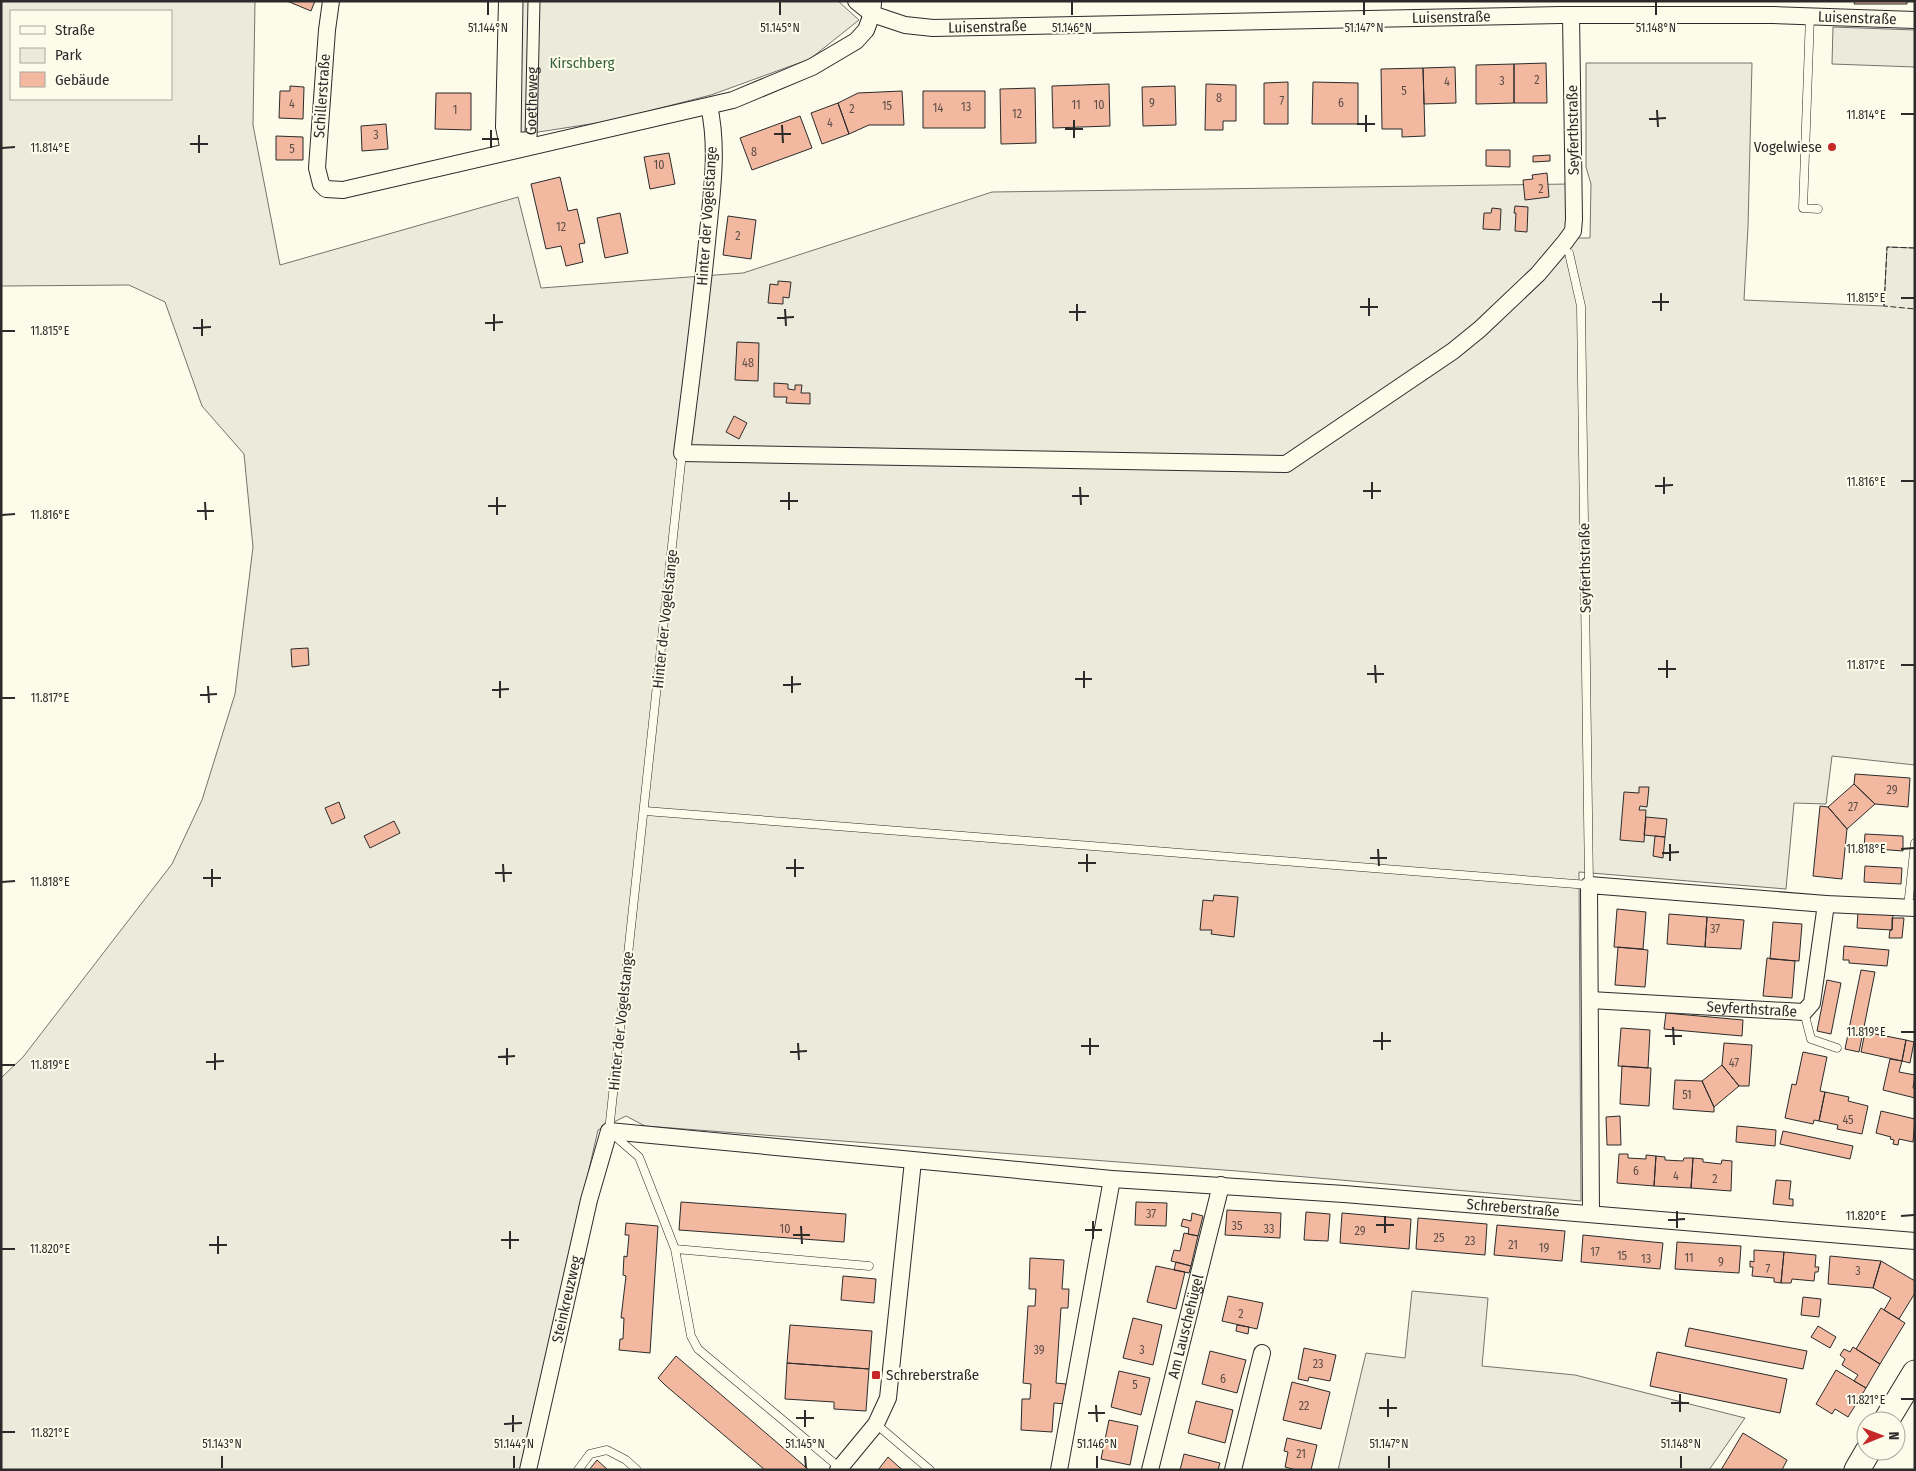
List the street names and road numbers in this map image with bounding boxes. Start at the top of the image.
street label: Luisenstraße [1412,7,1491,27]
street label: Luisenstraße [1818,8,1897,28]
street label: Luisenstraße [948,17,1027,37]
street label: Schillerstraße [310,53,334,139]
street label: Goetheweg [522,67,542,135]
street label: Seyferthstraße [1563,85,1583,175]
street label: Hinter der Vogelstange [693,146,721,286]
street label: Seyferthstraße [1575,523,1595,613]
street label: Hinter der Vogelstange [649,549,681,689]
street label: Hinter der Vogelstange [605,951,637,1091]
street label: Seyferthstraße [1706,998,1797,1021]
street label: Schreberstraße [1466,1195,1560,1221]
street label: Steinkreuzweg [548,1254,585,1345]
street label: Am Lauschehügel [1164,1272,1207,1380]

